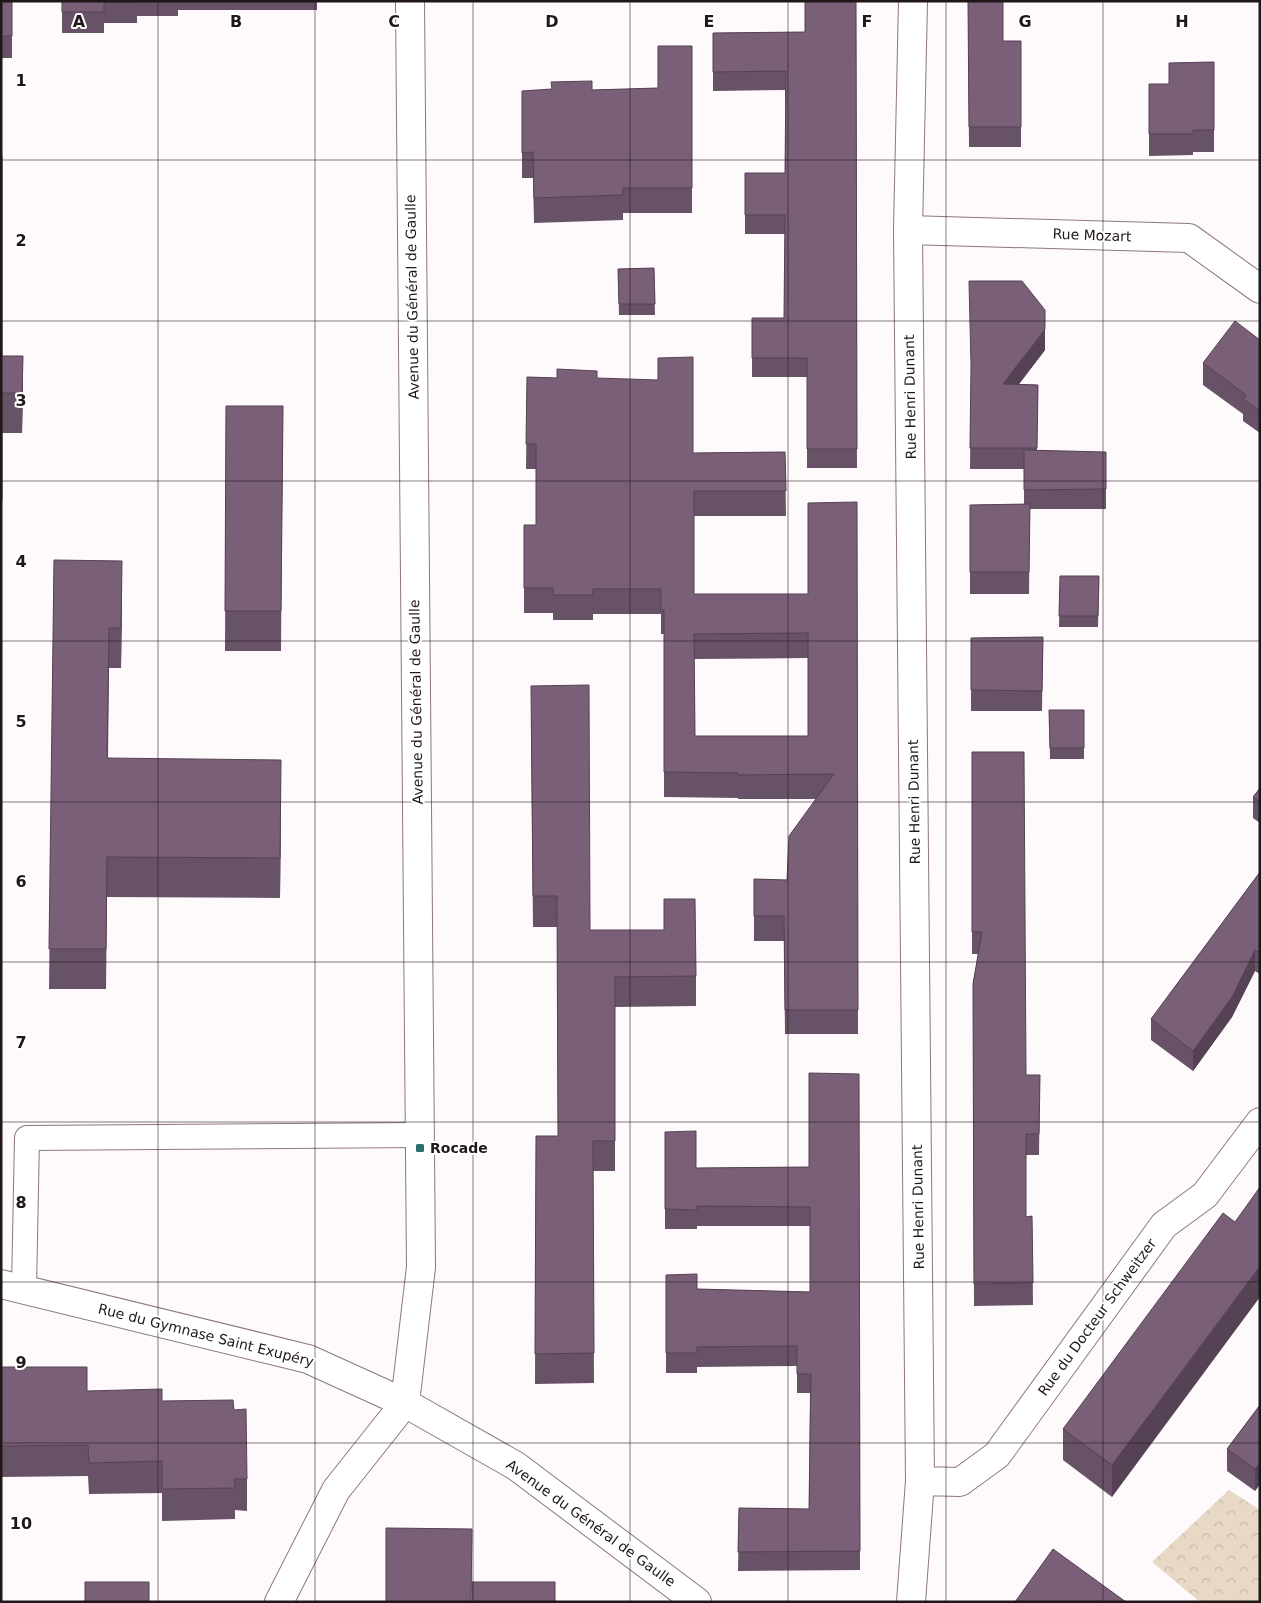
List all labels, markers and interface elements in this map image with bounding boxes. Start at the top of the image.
text: A [73,12,86,31]
text: B [230,12,242,31]
text: C [388,12,400,31]
text: D [545,12,559,31]
text: E [704,12,714,31]
text: F [862,12,872,31]
text: G [1018,12,1032,31]
text: H [1175,12,1189,31]
text: 1 [15,71,27,90]
street label: Avenue du Général de Gaulle [402,194,422,400]
street label: Rue Mozart [1052,226,1132,244]
text: 2 [15,231,27,250]
street label: Rue Henri Dunant [901,334,919,459]
text: 3 [15,391,27,410]
text: 4 [15,552,27,571]
street label: Avenue du Général de Gaulle [406,599,426,805]
text: 5 [15,712,27,731]
street label: Rue Henri Dunant [905,739,923,864]
text: 6 [15,872,27,891]
text: 7 [15,1033,27,1052]
place label: Rocade [430,1140,488,1156]
marker: Rocade [414,1142,426,1154]
street label: Rue Henri Dunant [909,1144,927,1269]
text: 8 [15,1193,27,1212]
street label: Rue du Docteur Schweitzer [1035,1235,1159,1399]
street label: Rue du Gymnase Saint Exupéry [97,1300,315,1370]
text: 9 [15,1353,27,1372]
street label: Avenue du Général de Gaulle [503,1456,679,1590]
text: 10 [10,1514,32,1533]

